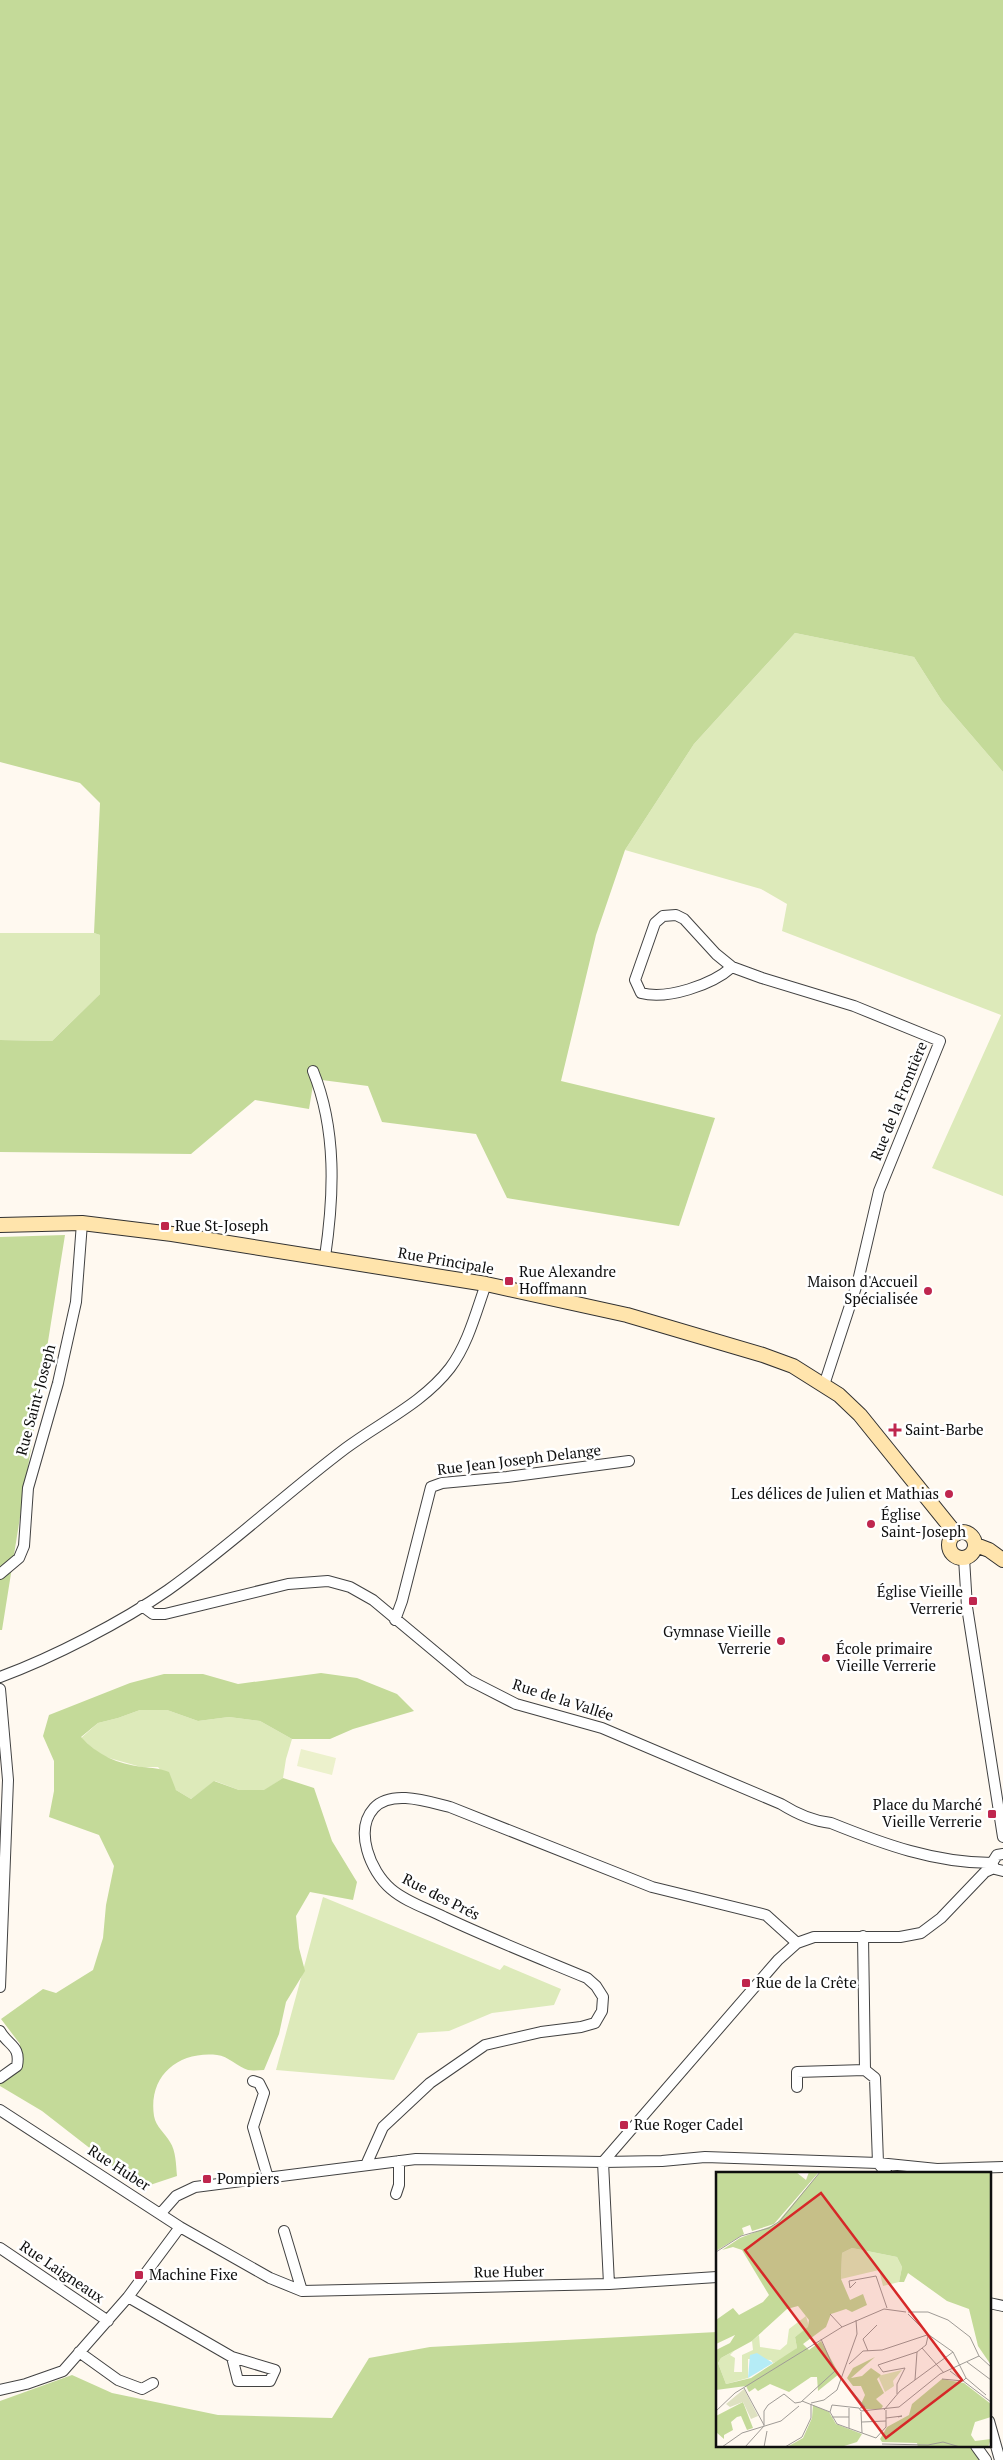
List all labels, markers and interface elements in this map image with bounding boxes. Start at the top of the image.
street label: Rue de la Frontière [865,1038,931,1163]
place label: Rue St-Joseph [175,1215,269,1235]
marker: Rue St-Joseph [159,1220,171,1232]
street label: Rue Principale [397,1242,496,1278]
place label: Rue Alexandre Hoffmann [519,1261,616,1298]
place label: Maison d'Accueil Spécialisée [807,1271,918,1308]
marker: Rue Alexandre Hoffmann [503,1275,515,1287]
marker: Maison d'Accueil Spécialisée [922,1285,934,1297]
street label: Rue Saint-Joseph [11,1342,60,1458]
place label: Saint-Barbe [905,1419,984,1439]
marker: Saint-Barbe [889,1424,901,1436]
street label: Rue Jean Joseph Delange [436,1439,602,1479]
place label: Les délices de Julien et Mathias [731,1483,939,1503]
marker: Les délices de Julien et Mathias [943,1488,955,1500]
place label: Église Saint-Joseph [881,1504,966,1541]
marker: Église Saint-Joseph [865,1518,877,1530]
place label: Église Vieille Verrerie [877,1581,963,1618]
marker: Église Vieille Verrerie [967,1595,979,1607]
place label: Gymnase Vieille Verrerie [663,1621,771,1658]
marker: Gymnase Vieille Verrerie [775,1635,787,1647]
place label: École primaire Vieille Verrerie [836,1638,936,1675]
marker: École primaire Vieille Verrerie [820,1652,832,1664]
street label: Rue de la Vallée [510,1673,616,1725]
place label: Place du Marché Vieille Verrerie [873,1794,982,1831]
marker: Place du Marché Vieille Verrerie [986,1808,998,1820]
street label: Rue des Prés [399,1868,483,1924]
place label: Rue de la Crête [756,1972,857,1992]
marker: Rue de la Crête [740,1977,752,1989]
place label: Rue Roger Cadel [634,2114,743,2134]
marker: Rue Roger Cadel [618,2119,630,2131]
street label: Rue Huber [85,2140,155,2195]
place label: Pompiers [217,2168,280,2188]
inset map [716,2172,990,2448]
marker: Pompiers [201,2173,213,2185]
street label: Rue Laigneaux [16,2235,109,2307]
street label: Rue Huber [474,2260,545,2282]
place label: Machine Fixe [149,2264,238,2284]
marker: Machine Fixe [133,2269,145,2281]

